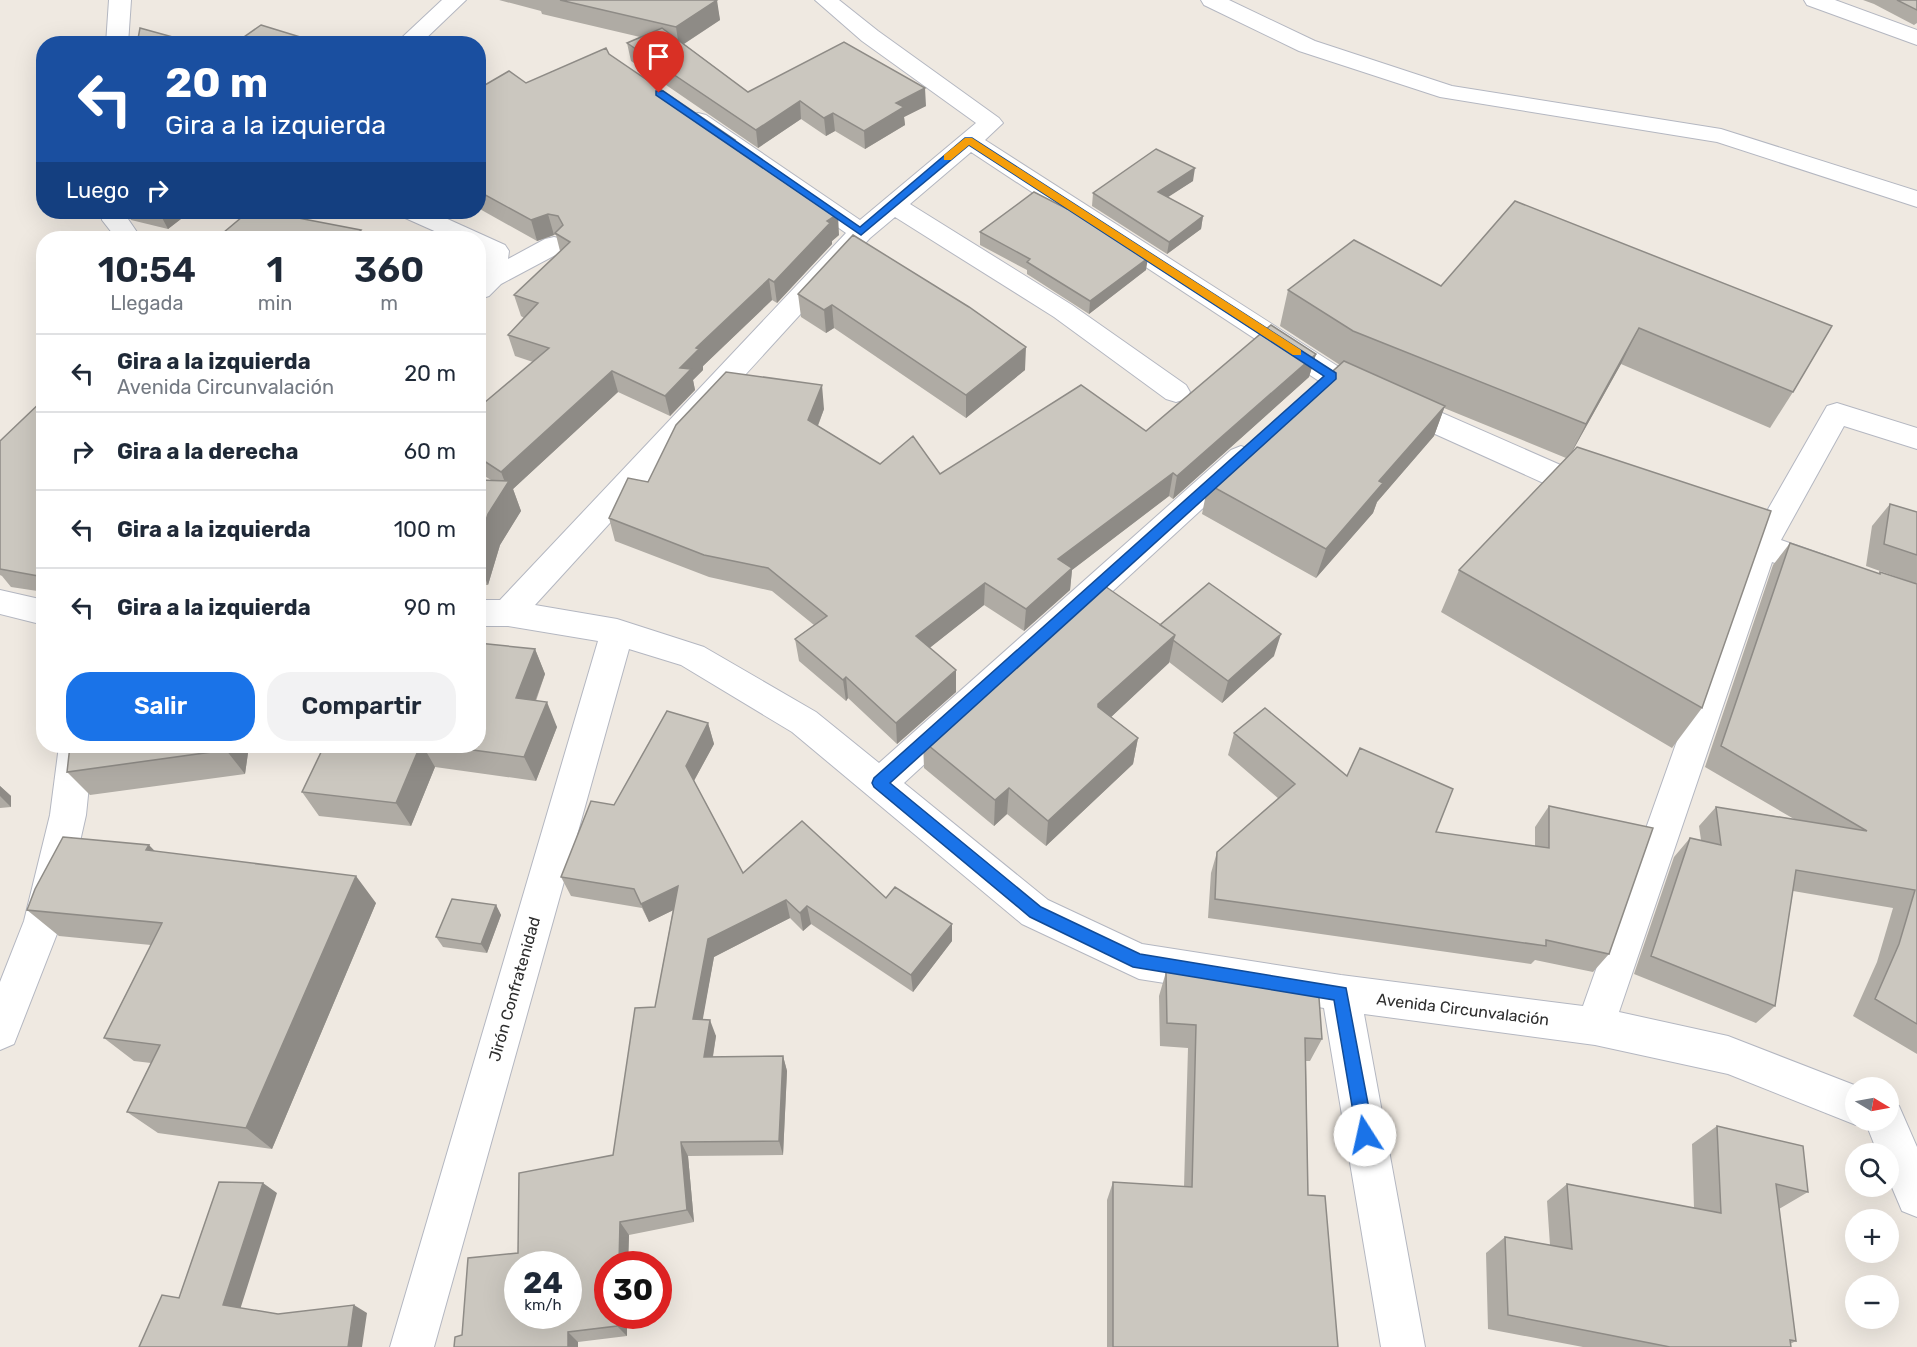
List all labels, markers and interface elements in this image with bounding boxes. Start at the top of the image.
pin [633,31,684,93]
icon: arrive [642,40,675,73]
text: 20 m [165,58,268,108]
icon: left [66,60,144,138]
text: Gira a la izquierda [165,109,386,141]
icon: right [141,174,174,207]
text: Luego [66,177,129,204]
text: 10:54 [98,248,196,291]
text: 1 [266,248,284,291]
text: 360 [354,248,424,291]
text: Llegada [110,291,183,315]
text: min [258,291,292,315]
text: m [380,291,398,315]
text: Gira a la izquierda [117,348,311,375]
icon: left [66,357,99,390]
text: 20 m [404,360,456,387]
text: Avenida Circunvalación [117,375,334,399]
icon: right [66,435,99,468]
text: Gira a la derecha [117,438,298,465]
text: 60 m [404,438,456,465]
icon: left [66,513,99,546]
text: Gira a la izquierda [117,516,311,543]
text: 100 m [394,516,456,543]
icon: left [66,591,99,624]
text: Gira a la izquierda [117,594,311,621]
text: 90 m [404,594,456,621]
button: Salir [66,672,255,741]
button: Compartir [267,672,456,741]
street label: Jirón Confratenidad [485,915,544,1064]
street label: Avenida Circunvalación [1376,989,1550,1030]
north arrow [1845,1077,1899,1131]
map controls [1845,1077,1899,1329]
position arrow [1333,1103,1397,1167]
button: search [1845,1143,1899,1197]
button: + [1845,1209,1899,1263]
speed limit sign: 30 [594,1251,672,1329]
text: 24 [523,1265,563,1301]
button: − [1845,1275,1899,1329]
text: km/h [524,1296,562,1314]

